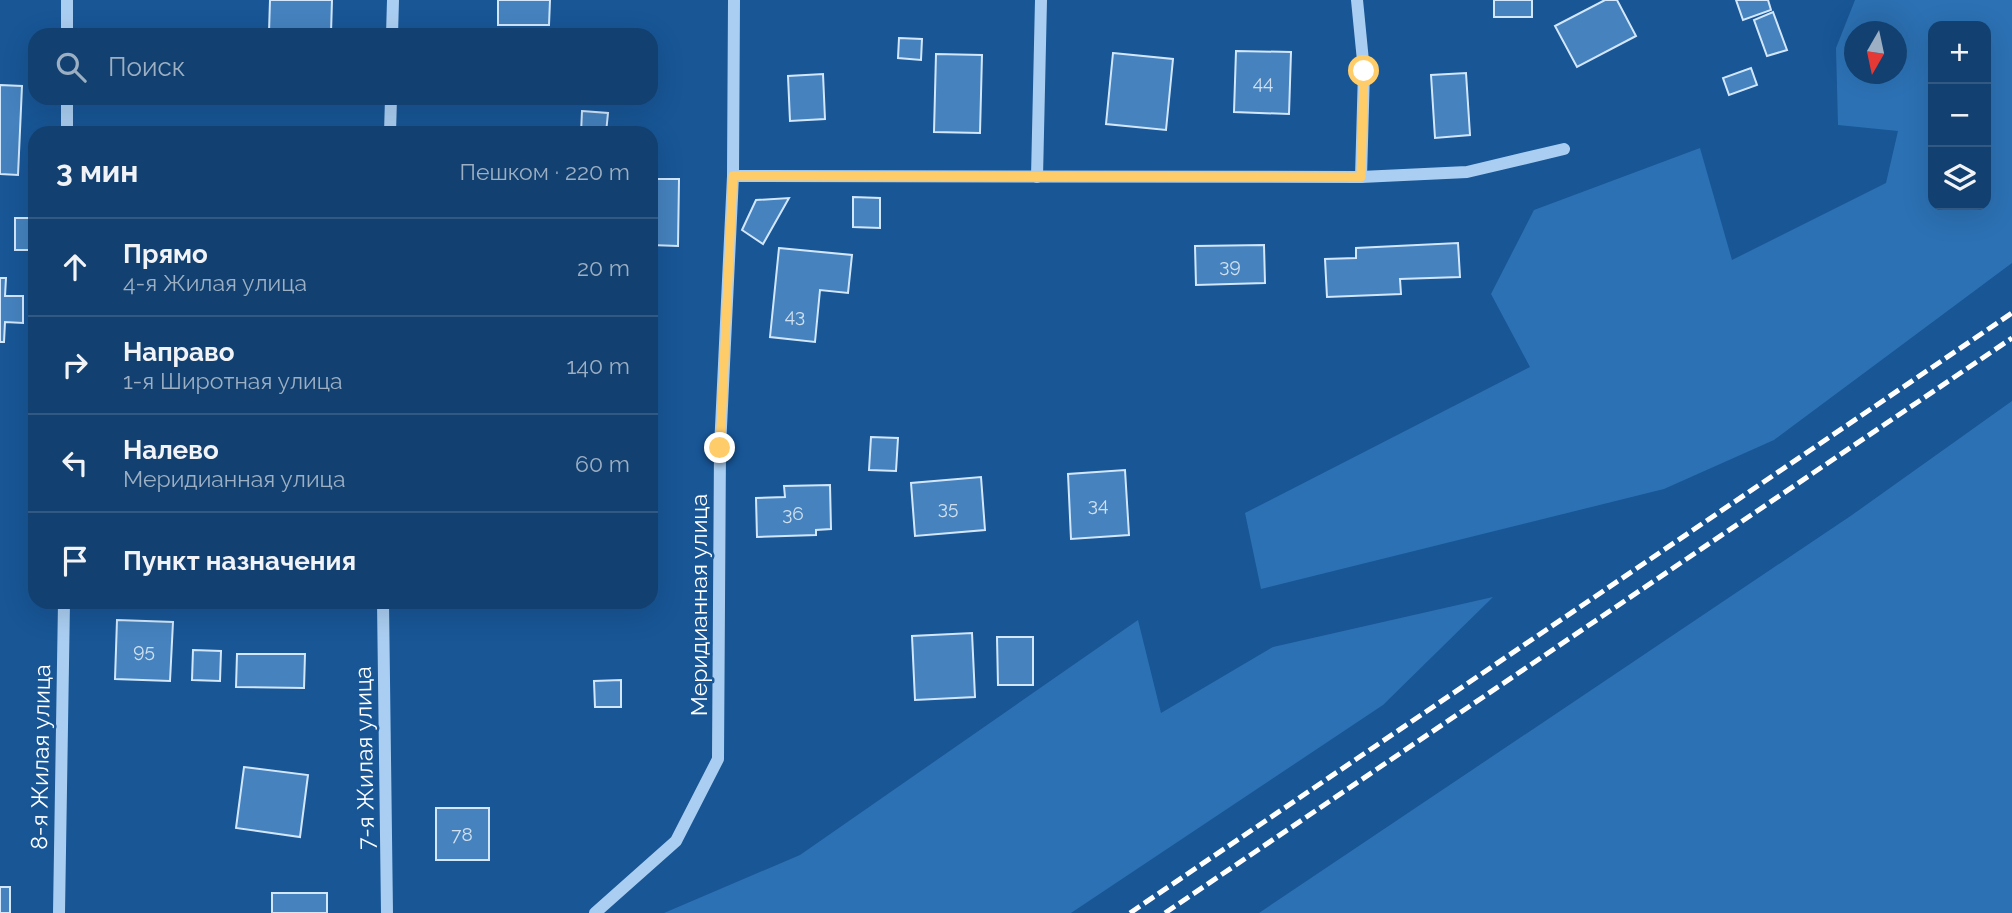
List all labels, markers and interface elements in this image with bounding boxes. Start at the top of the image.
north arrow [1844,21,1907,84]
map controls [1928,21,1991,210]
button: + [1928,21,1991,84]
search box [28,28,658,105]
icon: search [52,48,90,86]
text: Поиск [108,52,185,82]
route start [1348,55,1379,86]
house number: 44 [1253,71,1273,93]
button: − [1928,84,1991,147]
button: layers [1928,147,1991,210]
text: 3 мин [56,154,138,189]
text: Пешком · 220 m [459,158,630,185]
text: Прямо [123,239,208,269]
icon: ahead [56,248,94,286]
text: 20 m [577,254,630,281]
house number: 39 [1219,254,1241,276]
text: 4-я Жилая улица [123,269,307,296]
house number: 43 [785,304,805,326]
text: Направо [123,337,234,367]
icon: right [56,346,94,384]
text: 140 m [567,352,630,379]
text: 1-я Широтная улица [123,367,343,394]
route end [704,432,735,463]
text: Налево [123,435,219,465]
icon: left [56,444,94,482]
text: 60 m [575,450,630,477]
text: Меридианная улица [123,465,345,492]
house number: 34 [1088,493,1108,515]
street label: Меридианная улица [685,494,712,716]
house number: 35 [938,496,958,518]
house number: 36 [782,502,804,524]
icon: arrive [56,542,94,580]
text: Пункт назначения [123,546,356,576]
house number: 95 [133,639,155,661]
street label: 8-я Жилая улица [25,664,55,850]
street label: 7-я Жилая улица [349,666,379,850]
house number: 78 [451,823,473,845]

